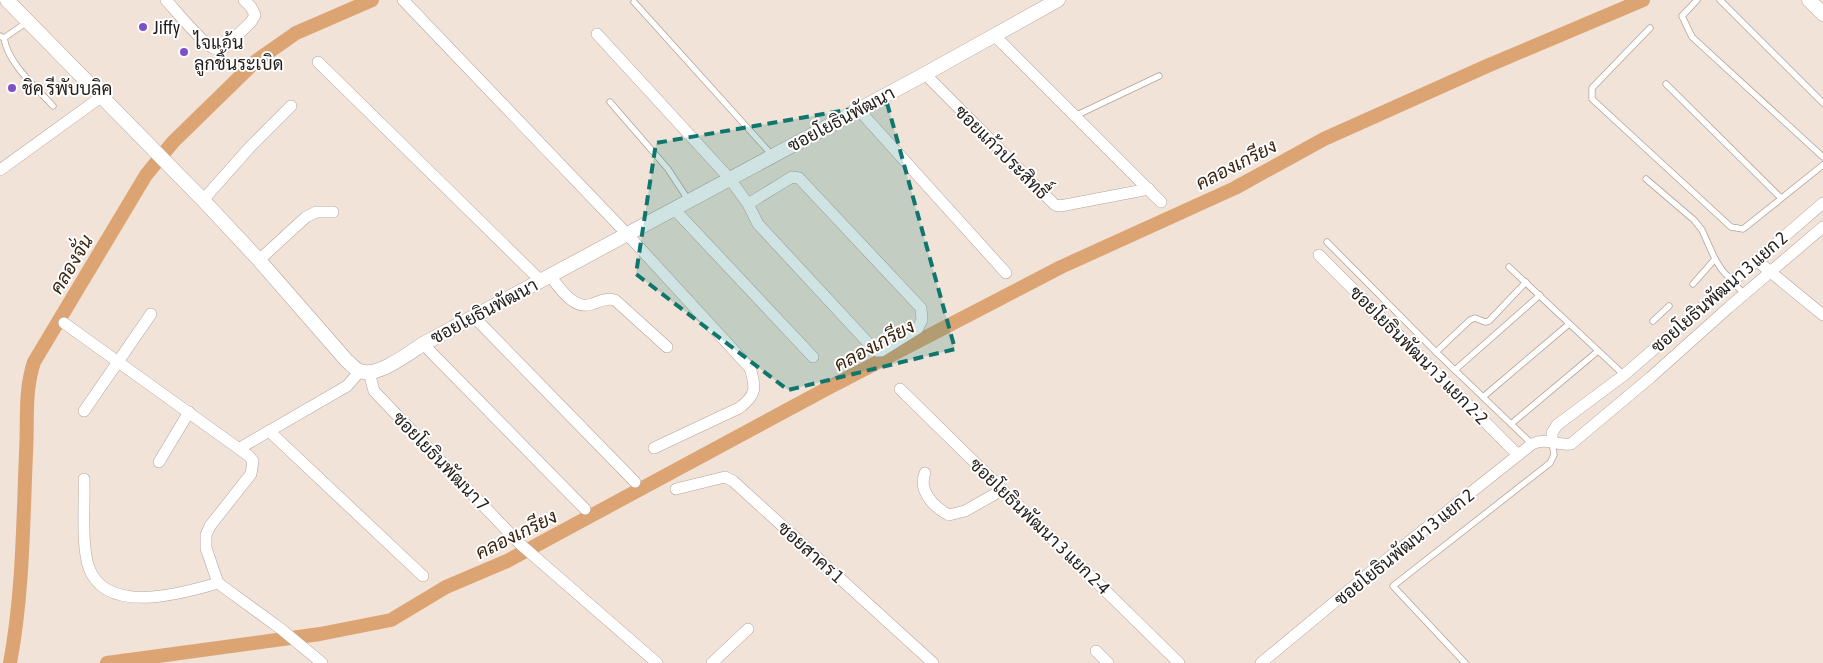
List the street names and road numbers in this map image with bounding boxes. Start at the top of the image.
street label: ซอยโยธินพัฒนา [783,80,898,156]
street label: ซอยแก้วประสิทธื์ [951,96,1058,203]
street label: ซอยโยธินพัฒนา 3 แยก 2 [1645,226,1791,357]
street label: ซอยโยธินพัฒนา [426,272,541,348]
street label: ซอยโยธินพัฒนา 3 แยก 2-2 [1346,280,1494,428]
street label: ซอยโยธินพัฒนา 7 [389,406,495,515]
street label: ซอยโยธินพัฒนา 3 แยก 2-4 [966,452,1116,598]
street label: ซอยโยธินพัฒนา 3 แยก 2 [1329,483,1478,610]
street label: ซอยสาคร 1 [774,517,848,587]

